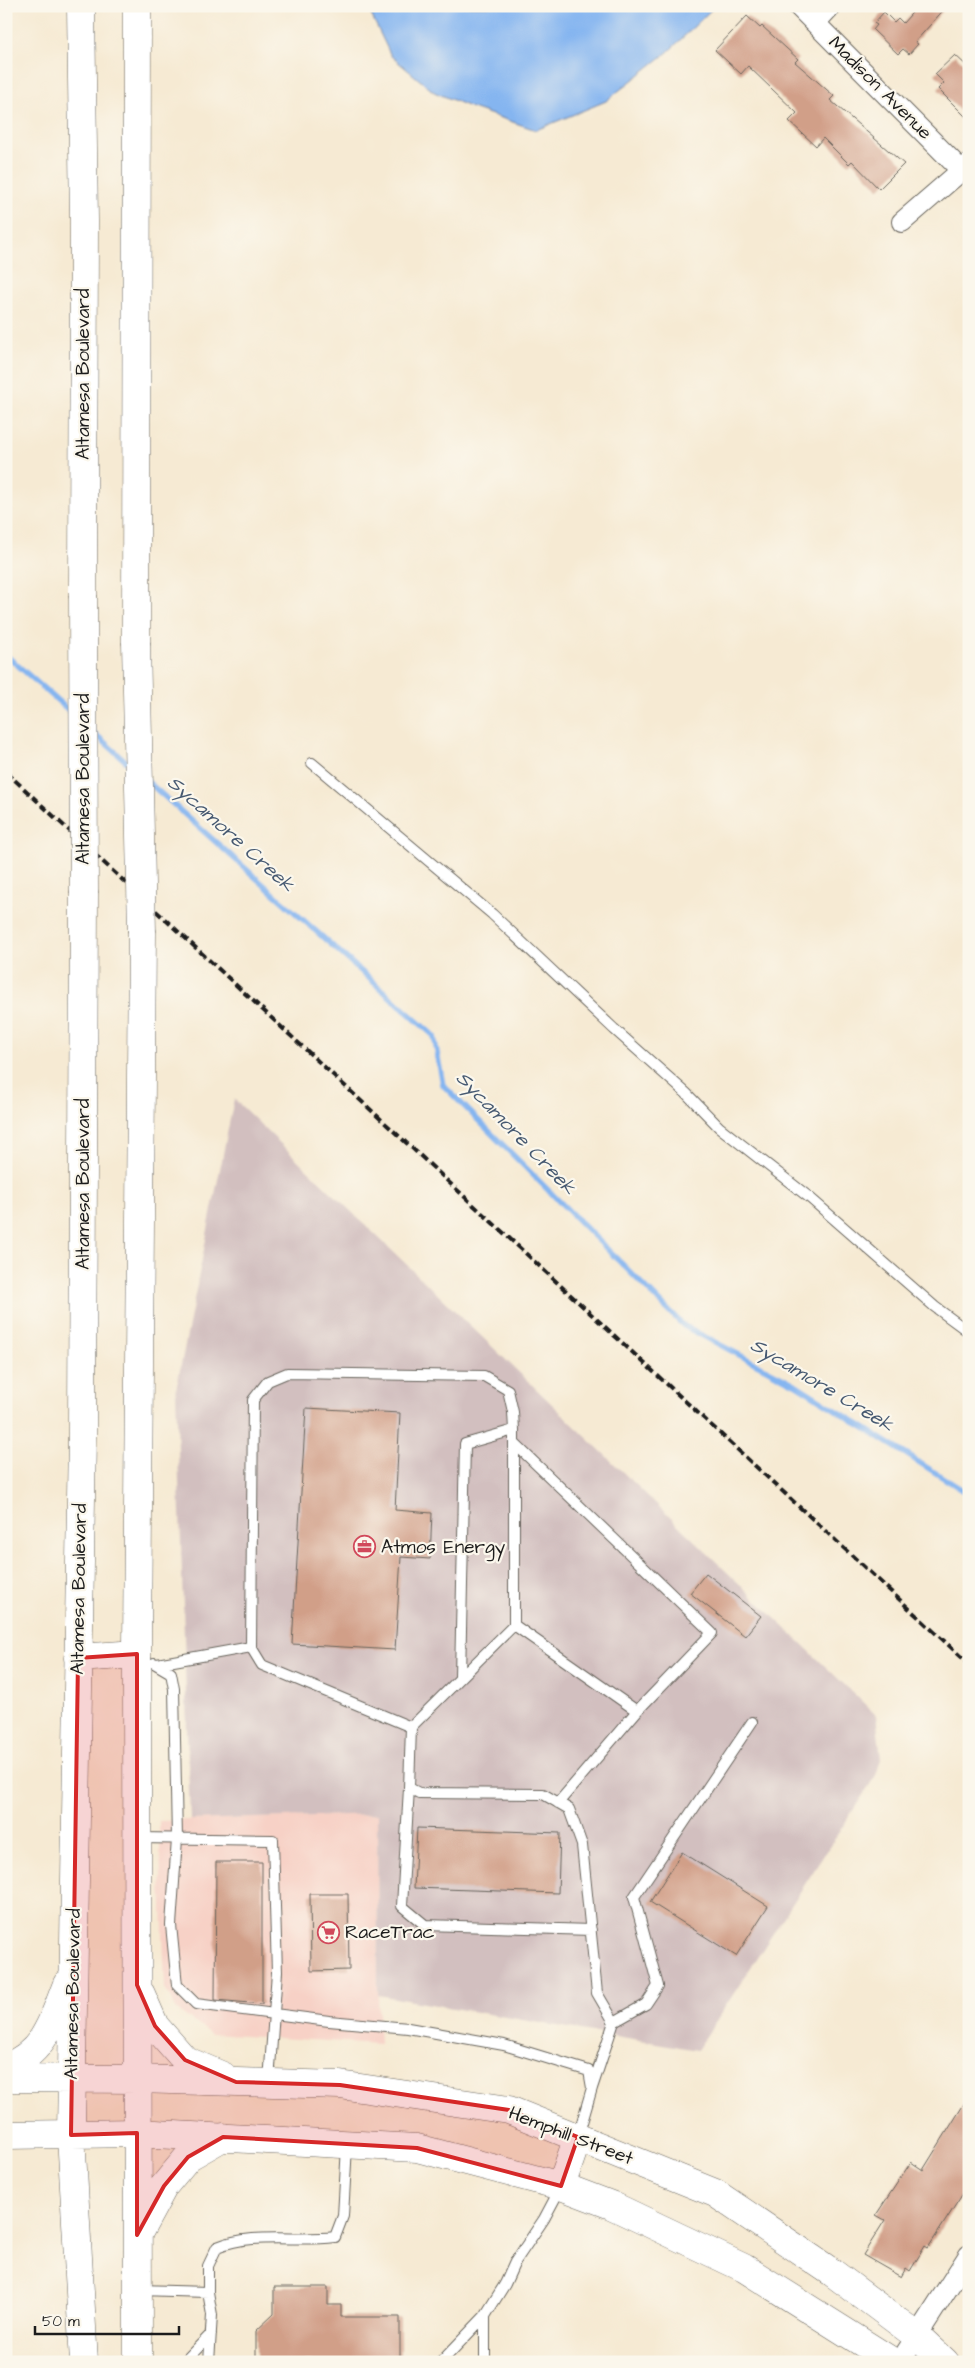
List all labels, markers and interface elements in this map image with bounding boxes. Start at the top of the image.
street label: Madison Avenue [822,30,938,146]
street label: Altamesa Boulevard [70,288,97,460]
street label: Altamesa Boulevard [70,693,97,865]
water label: Sycamore Creek [161,769,301,900]
water label: Sycamore Creek [449,1065,583,1202]
street label: Altamesa Boulevard [70,1098,97,1270]
water label: Sycamore Creek [745,1331,899,1440]
street label: Altamesa Boulevard [64,1503,94,1675]
place label: Atmos Energy [381,1534,506,1562]
office icon: Atmos Energy [353,1535,377,1559]
street label: Altamesa Boulevard [58,1908,88,2080]
place label: RaceTrac [345,1919,435,1946]
supermarket icon: RaceTrac [317,1920,341,1944]
street label: Hemphill Street [505,2100,638,2172]
scale bar [35,2303,179,2335]
text: 50 m [42,2311,80,2332]

